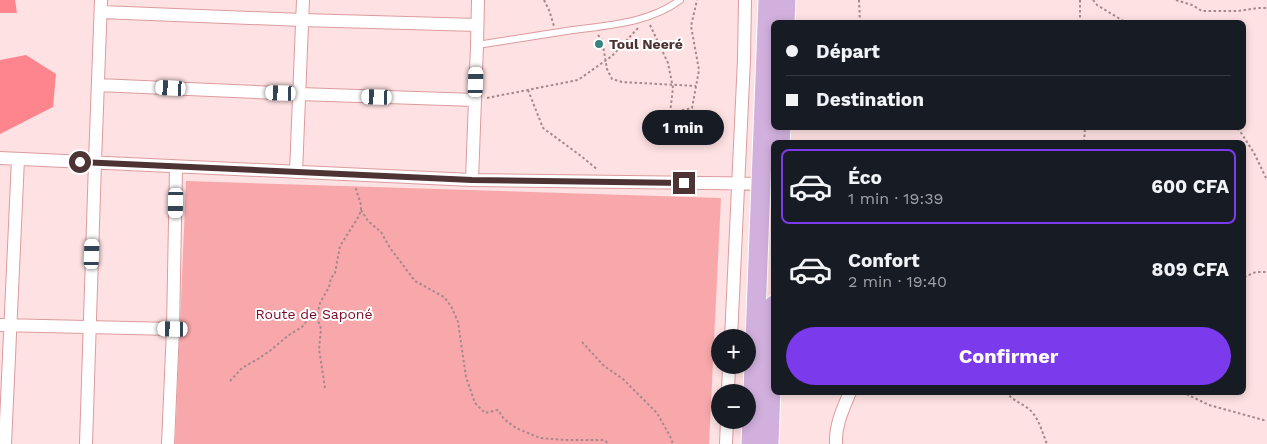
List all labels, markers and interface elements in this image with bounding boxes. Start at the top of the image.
place label: Toul Neeré [609,36,683,52]
marker: Toul Neeré [593,38,605,50]
text: Départ [816,40,880,63]
car [467,67,484,97]
car [155,80,186,96]
car [265,85,296,101]
text: Destination [816,88,924,111]
car [361,89,392,105]
callout: 1 min [643,110,725,146]
text: 1 min [662,118,704,137]
route start [69,151,91,173]
icon: car [788,164,833,209]
text: Éco [848,166,882,189]
route end [673,172,695,194]
text: 600 CFA [1151,175,1229,198]
car [168,188,183,218]
text: 1 min · 19:39 [848,189,943,208]
car [83,239,100,269]
icon: car [788,247,833,292]
text: Confort [848,249,919,272]
text: 809 CFA [1151,258,1229,281]
text: 2 min · 19:40 [848,272,947,291]
park label: Route de Saponé [255,306,373,322]
car [157,321,188,337]
button: Confirmer [786,327,1231,385]
map controls [711,329,756,429]
button: + [711,329,756,374]
button: − [711,384,756,429]

